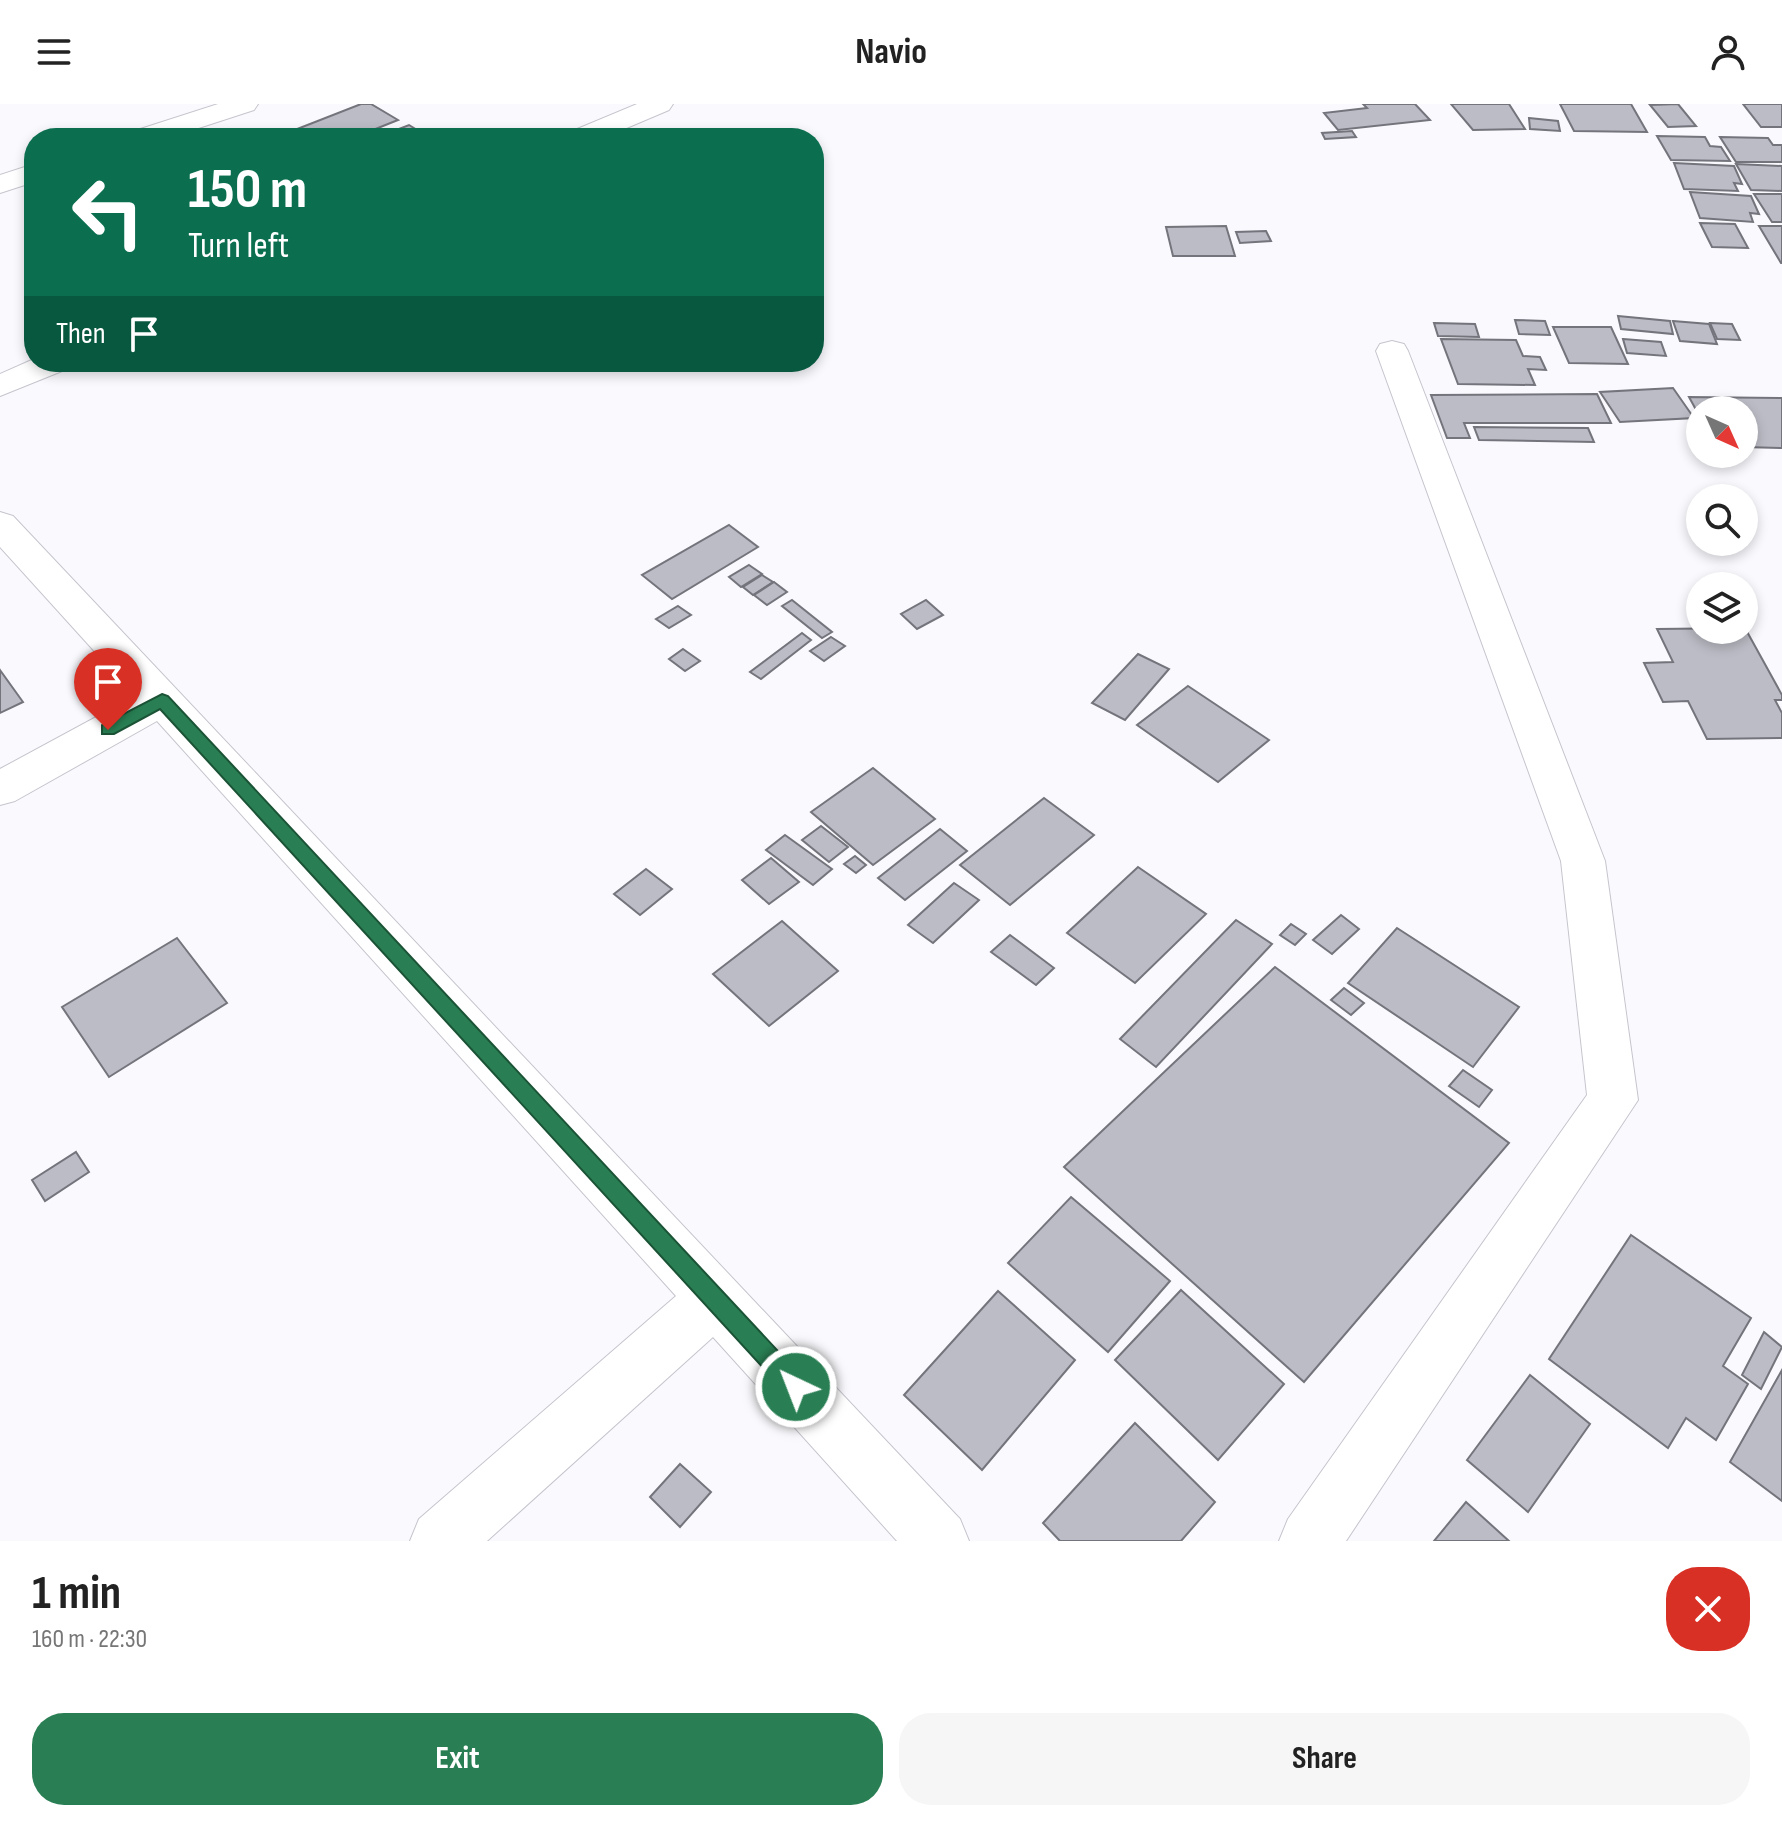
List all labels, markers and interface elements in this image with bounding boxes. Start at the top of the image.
icon: menu [32,30,76,74]
icon: person [1706,30,1750,74]
text: Navio [855,31,927,74]
text: 150 m [188,157,307,224]
icon: left [56,160,160,264]
text: Turn left [188,225,289,268]
icon: arrive [122,312,166,356]
text: Then [56,316,106,352]
north arrow [1686,396,1758,468]
map controls [1686,396,1758,644]
button: search [1686,484,1758,556]
button: layers [1686,572,1758,644]
pin [74,648,142,730]
icon: arrive [86,660,130,704]
position arrow [754,1345,838,1429]
text: 1 min [32,1565,121,1622]
button: close [1666,1567,1750,1651]
text: 160 m · 22:30 [32,1624,147,1655]
button: Exit [32,1713,883,1805]
button: Share [899,1713,1750,1805]

